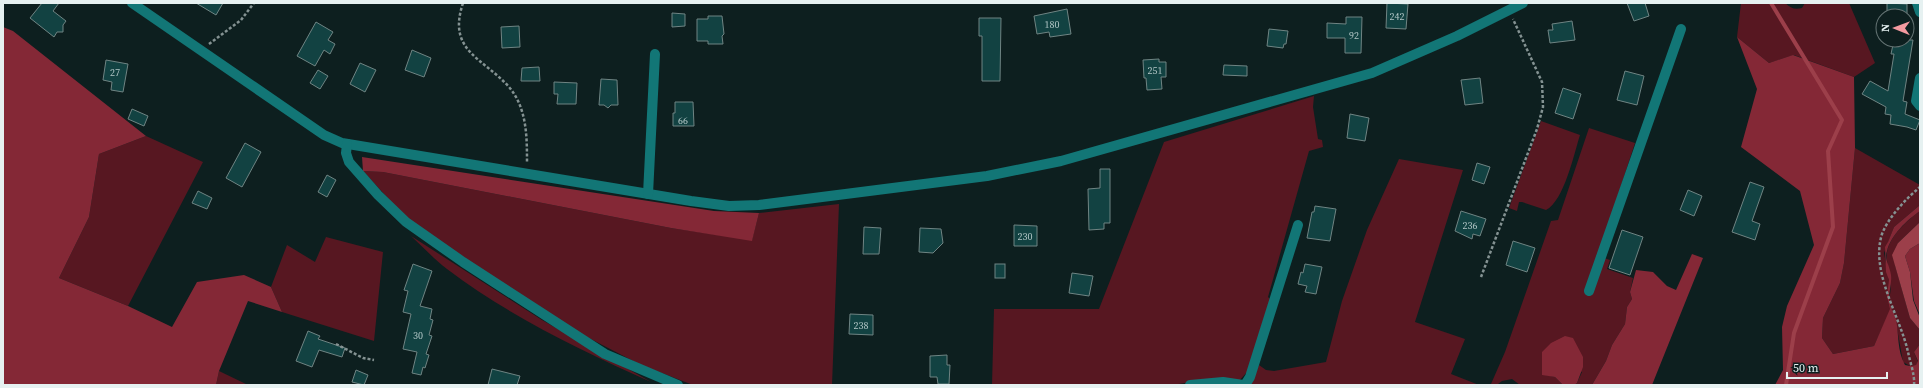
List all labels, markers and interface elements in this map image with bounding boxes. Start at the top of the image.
north arrow [1875,8,1915,48]
house number: 242 [1390,10,1405,23]
house number: 180 [1045,18,1060,31]
text: N [1878,24,1893,32]
house number: 92 [1349,29,1359,42]
house number: 251 [1148,64,1163,77]
house number: 27 [110,66,120,79]
house number: 66 [678,114,688,127]
house number: 236 [1463,219,1478,232]
house number: 230 [1018,230,1033,243]
house number: 238 [854,319,869,332]
house number: 30 [413,329,423,342]
scale bar [1787,354,1887,380]
text: 50 m [1793,360,1819,376]

